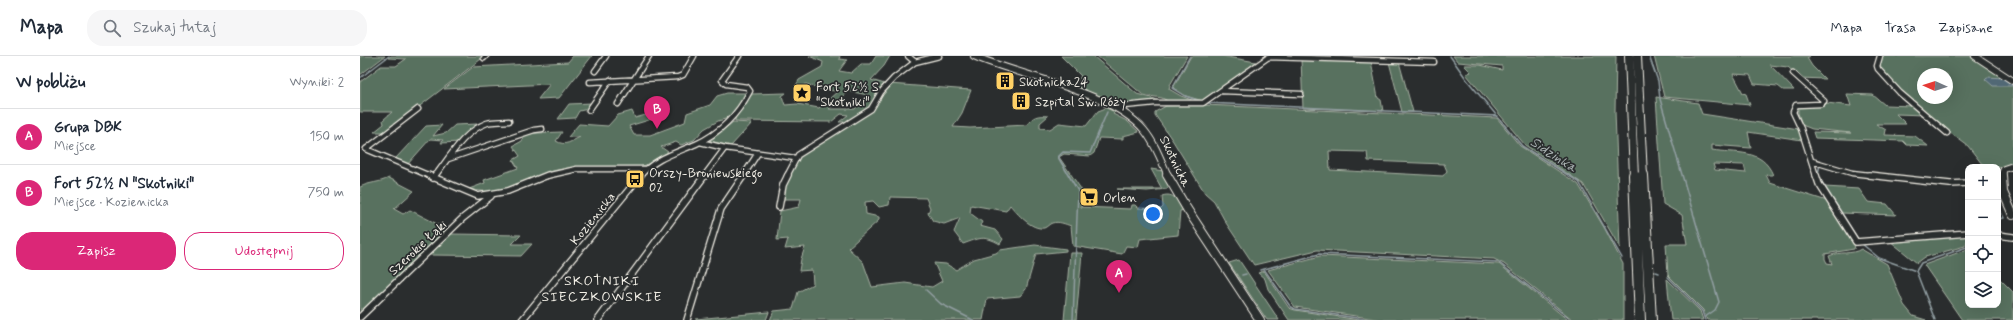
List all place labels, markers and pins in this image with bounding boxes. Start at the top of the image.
building icon: Skotnicka24 [994,70,1016,92]
place label: Skotnicka24 [1019,74,1088,91]
place label: Fort 52½ S "Skotniki" [816,79,879,111]
place icon: Fort 52½ S "Skotniki" [791,82,813,104]
building icon: Szpital Św. Róży [1010,90,1032,112]
place label: Szpital Św. Róży [1035,93,1126,111]
pin: B [644,96,670,129]
place label: Orszy-Broniewskiego 02 [649,165,762,197]
bus stop icon: Orszy-Broniewskiego 02 [624,168,646,190]
supermarket icon: Orlen [1078,186,1100,208]
place label: Orlen [1103,190,1137,207]
pin: A [1106,260,1132,293]

